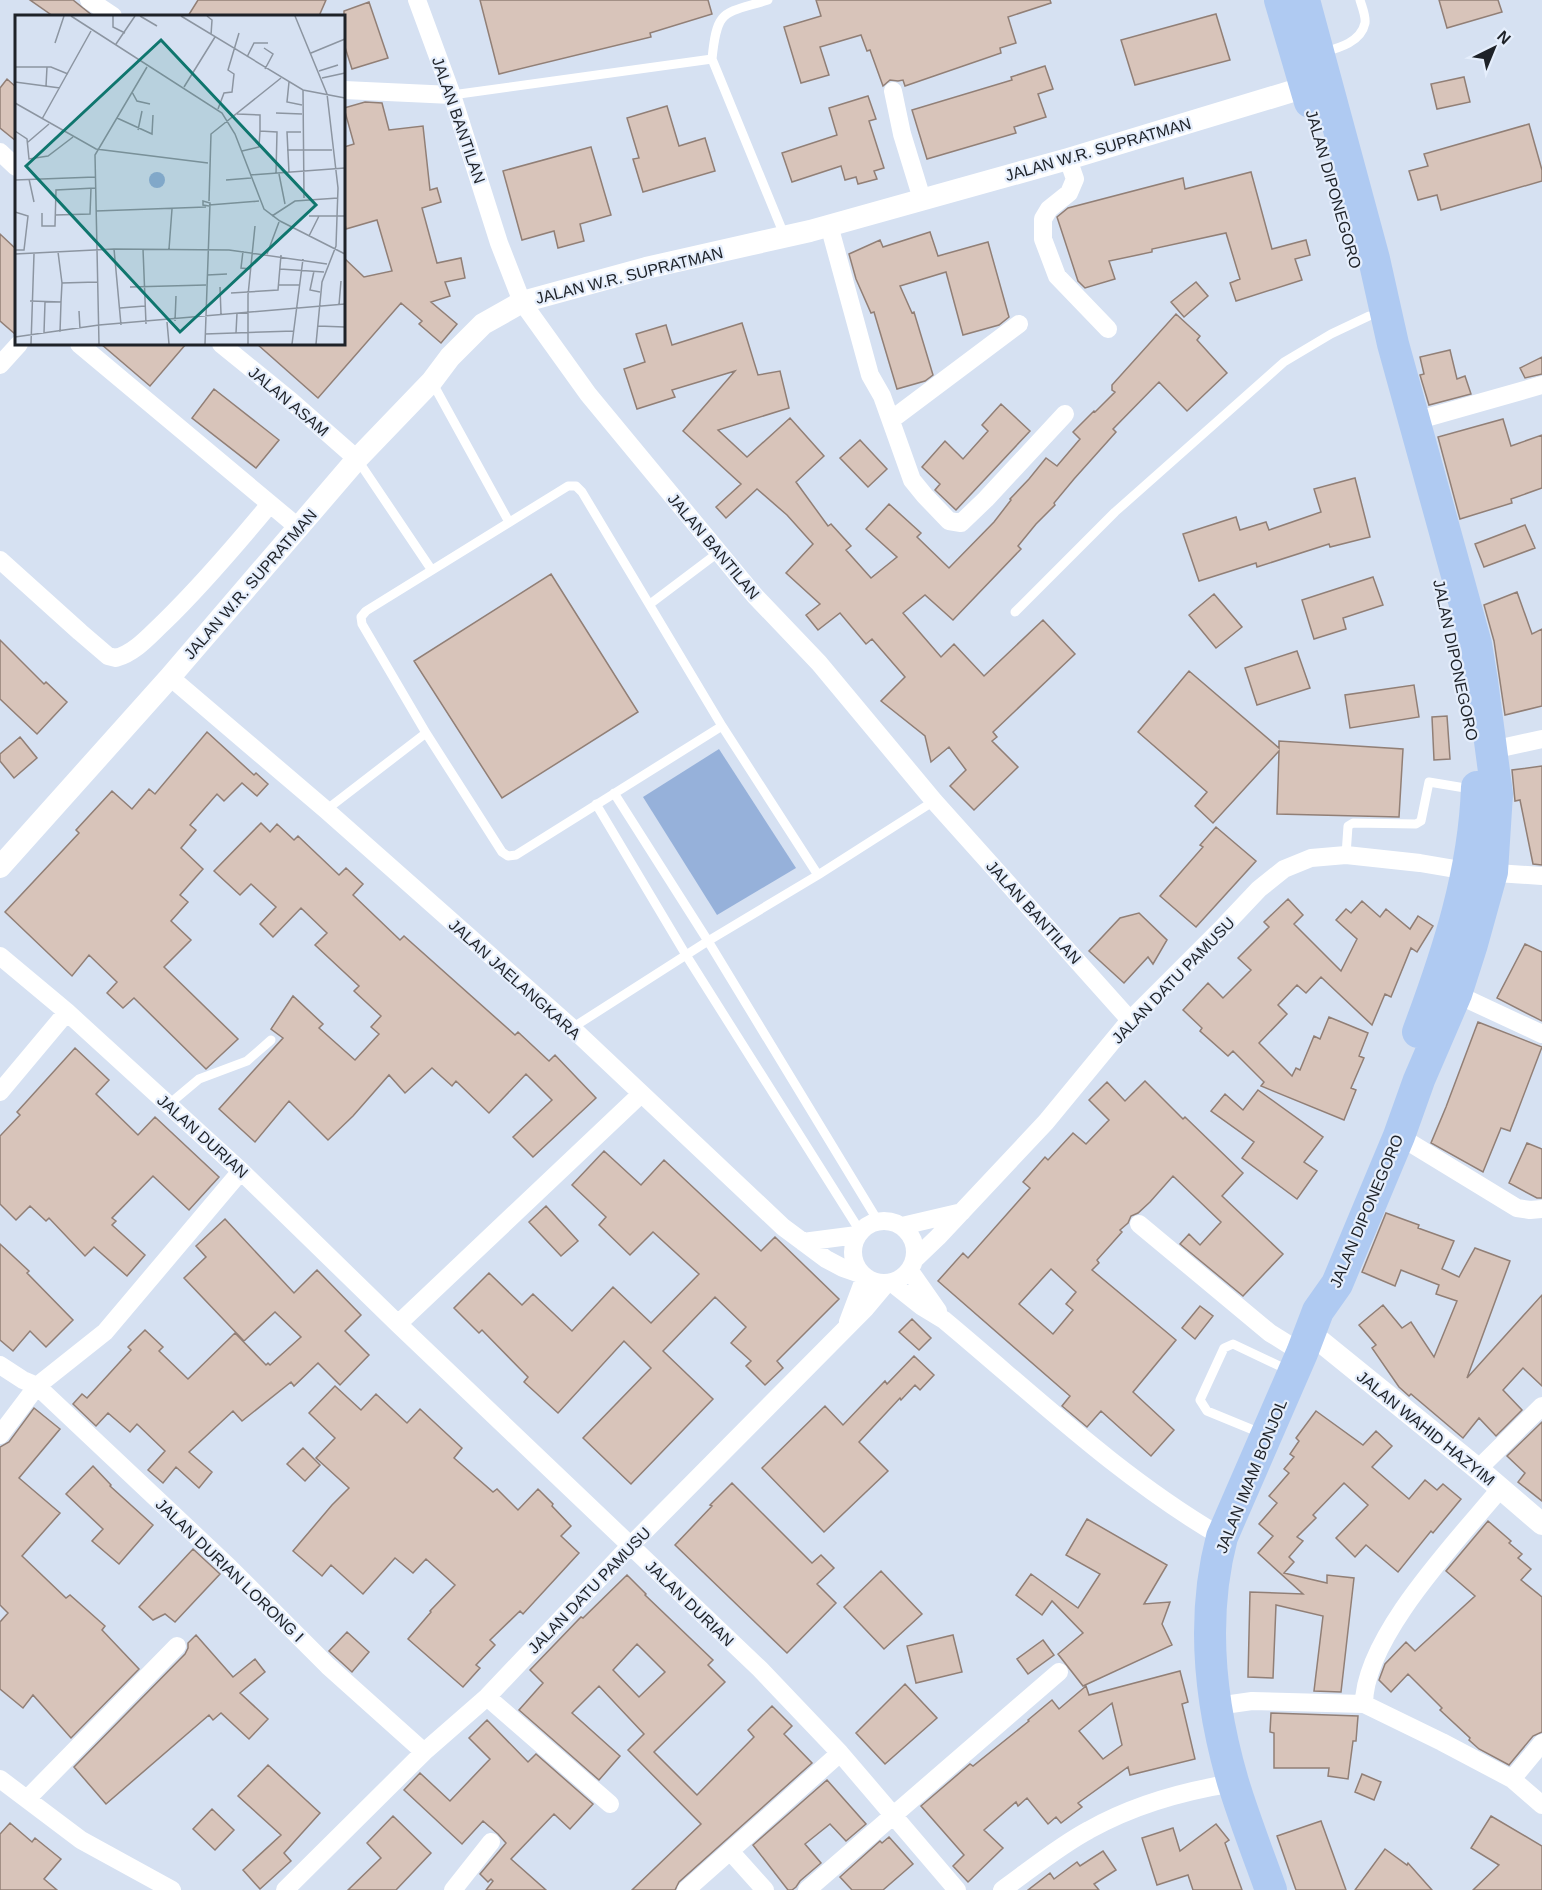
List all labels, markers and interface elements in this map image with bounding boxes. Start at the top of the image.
inset map [15,15,345,345]
north arrow [1464,18,1524,78]
text: N [1494,27,1514,48]
street label: JALAN BANTILAN [429,55,488,186]
street label: JALAN DIPONEGORO [1303,108,1364,271]
street label: JALAN W.R. SUPRATMAN [1003,115,1193,184]
street label: JALAN W.R. SUPRATMAN [534,244,725,307]
street label: JALAN ASAM [245,363,332,440]
street label: JALAN BANTILAN [665,490,763,603]
street label: JALAN W.R. SUPRATMAN [181,506,320,663]
street label: JALAN DIPONEGORO [1430,578,1481,742]
street label: JALAN BANTILAN [983,857,1084,967]
street label: JALAN DATU PAMUSU [1109,914,1238,1047]
street label: JALAN JAELANGKARA [446,916,584,1043]
street label: JALAN DURIAN [154,1091,251,1181]
street label: JALAN DIPONEGORO [1327,1132,1406,1290]
street label: JALAN WAHID HAZYIM [1354,1368,1498,1489]
street label: JALAN IMAM BONJOL [1213,1397,1290,1556]
street label: JALAN DURIAN LORONG I [152,1495,307,1645]
street label: JALAN DATU PAMUSU [525,1524,654,1657]
street label: JALAN DURIAN [642,1557,737,1650]

